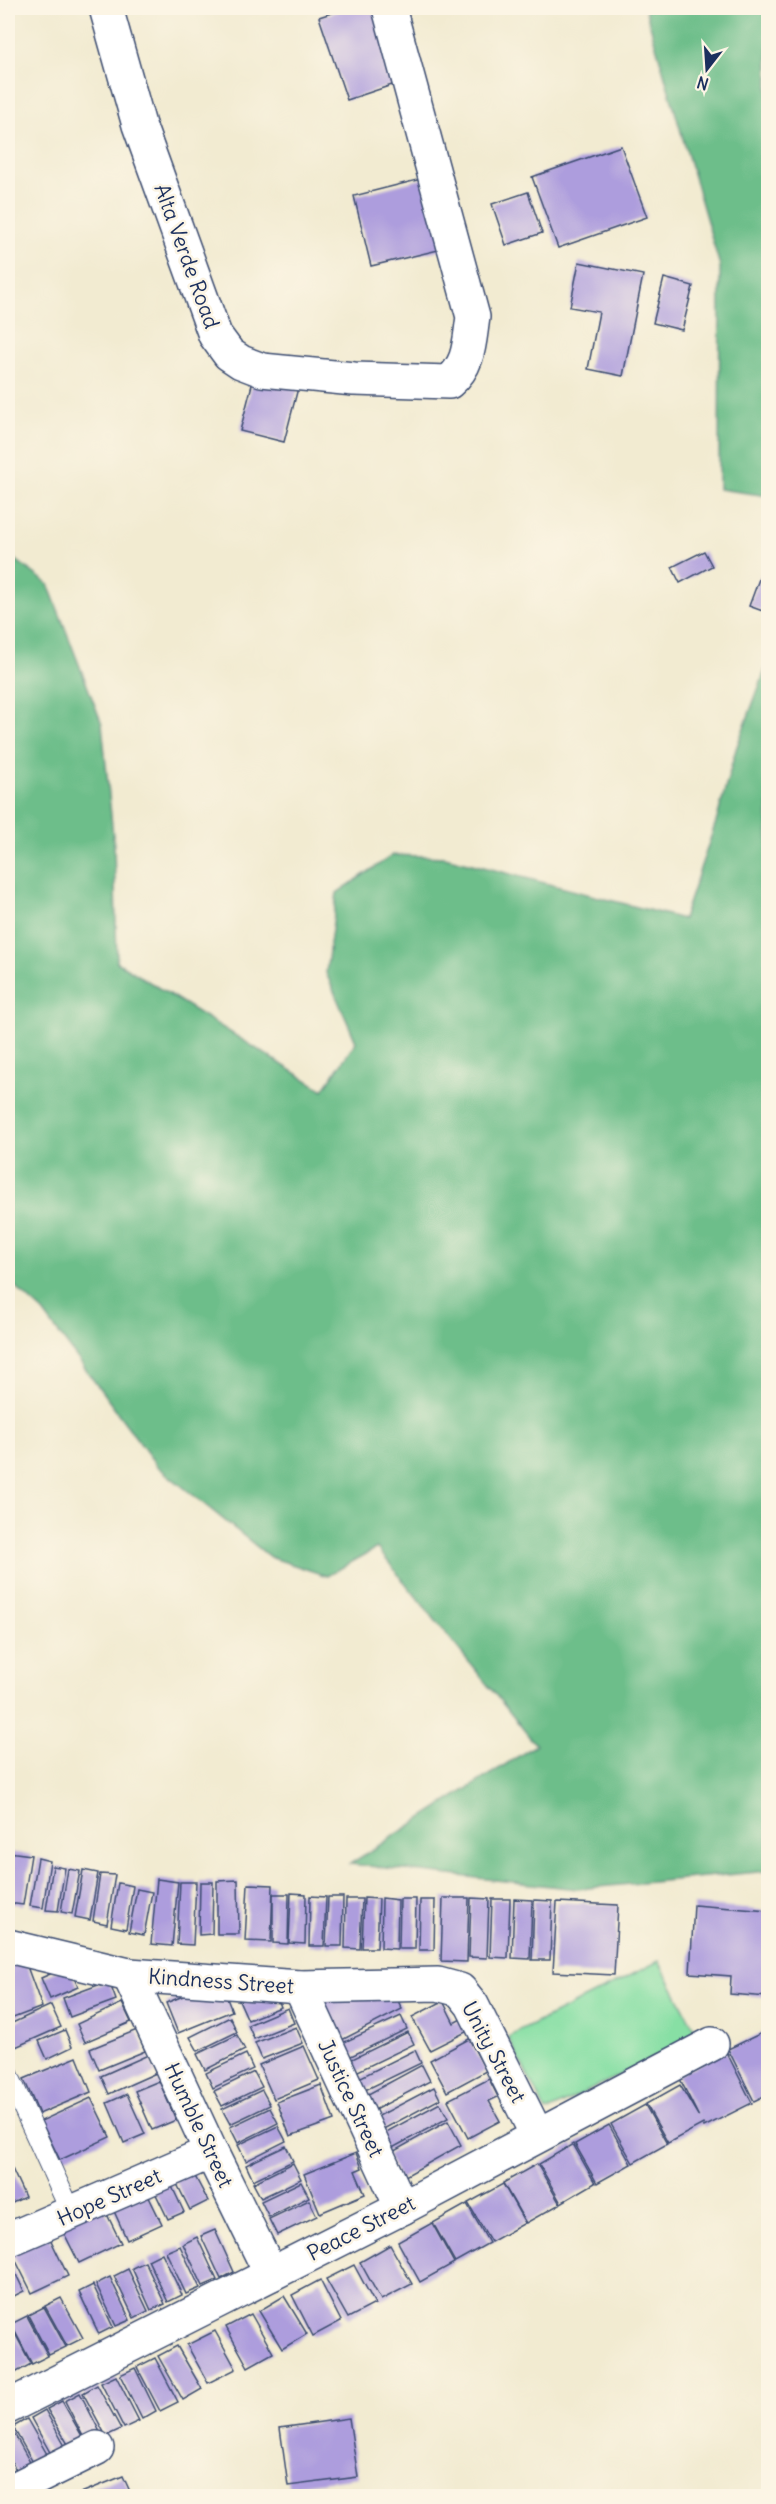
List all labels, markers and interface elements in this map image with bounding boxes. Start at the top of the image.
north arrow [677,39,737,99]
text: N [694,72,711,95]
street label: Alta Verde Road [148,180,226,332]
street label: Kindness Street [147,1962,295,2000]
street label: Unity Street [456,1997,532,2107]
street label: Justice Street [312,2035,390,2161]
street label: Humble Street [158,2058,240,2192]
street label: Hope Street [53,2162,165,2232]
street label: Peace Street [302,2189,420,2267]

